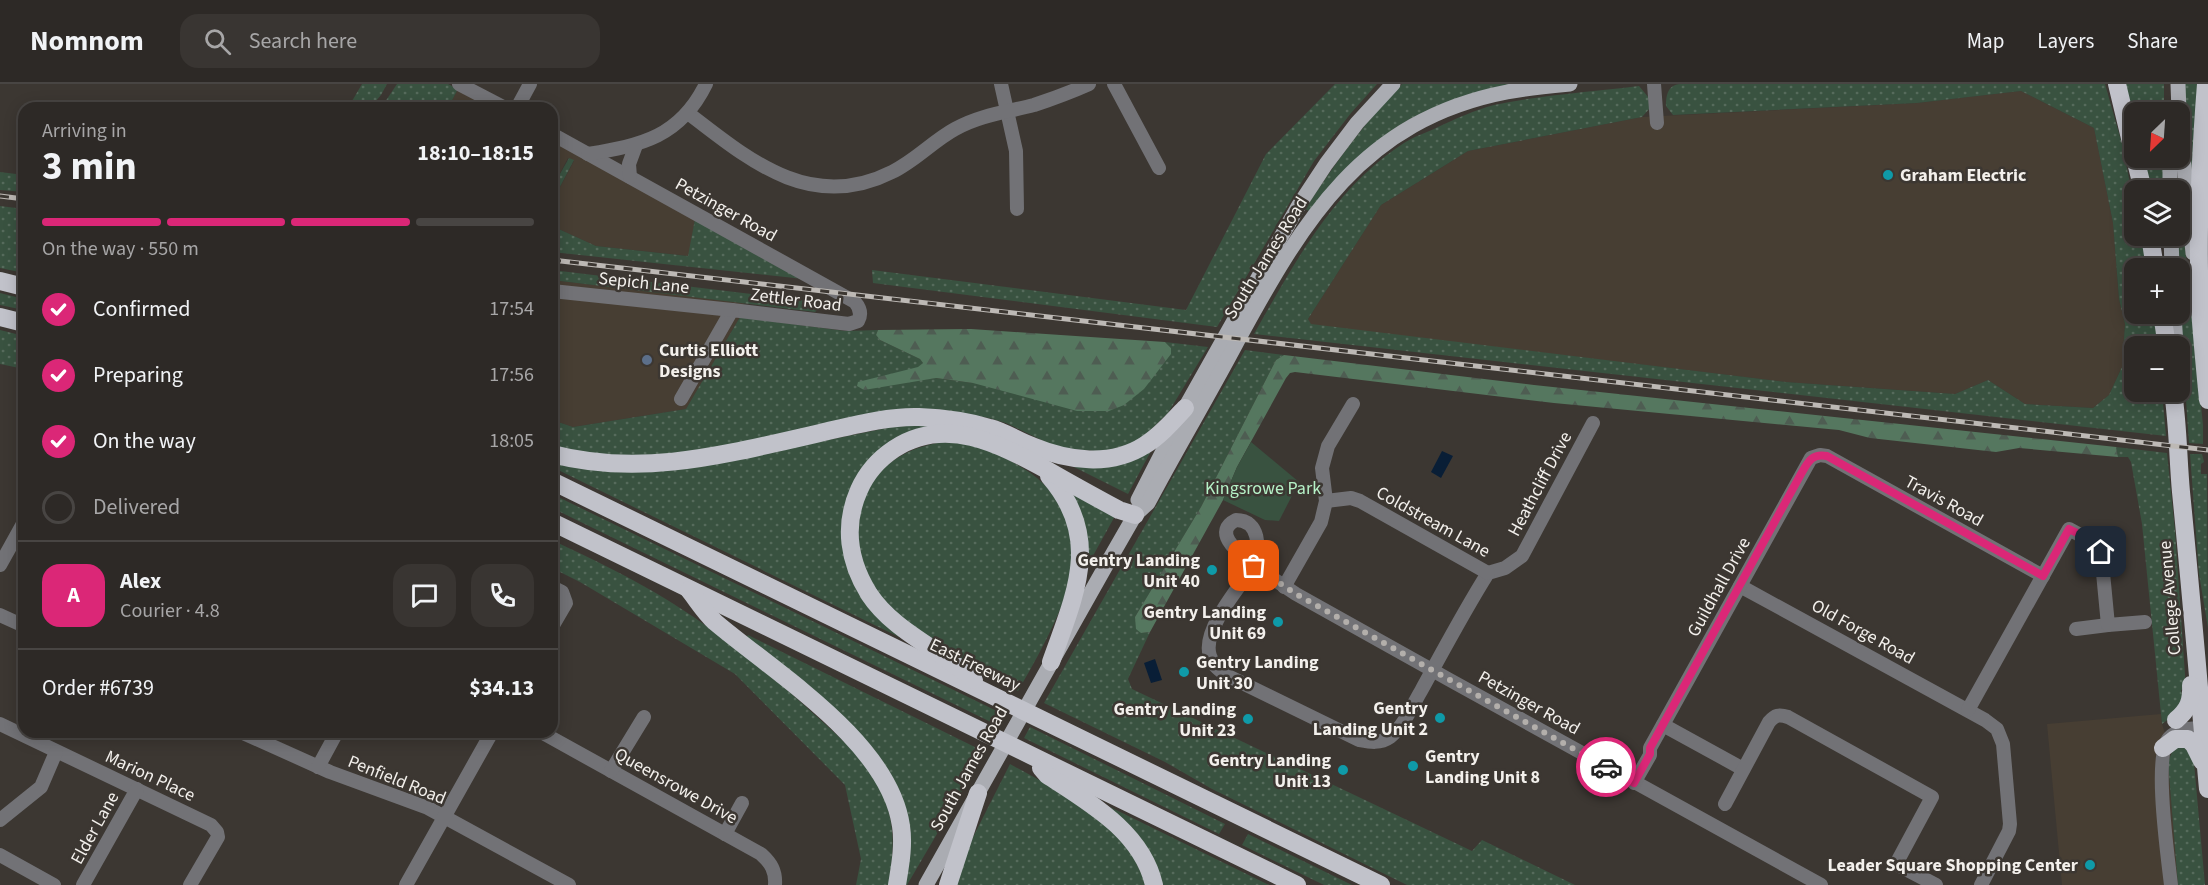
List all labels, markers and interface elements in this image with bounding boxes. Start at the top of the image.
search box [180,14,600,68]
text: Nomnom [30,21,144,61]
icon: search [201,25,234,58]
text: Search here [249,25,357,57]
text: Map [1967,26,2004,56]
text: Layers [2037,26,2094,56]
text: Share [2127,26,2178,56]
north arrow [2124,102,2190,168]
map controls [2124,102,2190,402]
text: Arriving in [42,117,127,145]
text: 18:10–18:15 [417,137,534,169]
text: 3 min [42,139,137,195]
place label: Graham Electric [1900,163,2027,188]
marker: Graham Electric [1881,168,1895,182]
street label: Petzinger Road [671,172,781,248]
button: layers [2124,180,2190,246]
street label: South James Road [1218,192,1314,324]
text: On the way · 550 m [42,235,199,263]
button: + [2124,258,2190,324]
street label: Sepich Lane [597,266,691,300]
street label: Zettler Road [749,282,843,318]
icon: check [42,293,75,326]
text: Confirmed [93,293,190,325]
text: 17:54 [489,295,534,323]
button: − [2124,336,2190,402]
place label: Curtis Elliott Designs [659,338,758,384]
marker: Curtis Elliott Designs [640,353,654,367]
icon: check [42,359,75,392]
text: Preparing [93,359,183,391]
text: 17:56 [489,361,534,389]
icon: check [42,425,75,458]
text: On the way [93,425,196,457]
text: 18:05 [489,427,534,455]
street label: Heathcliff Drive [1502,427,1578,541]
street label: Travis Road [1900,469,1988,533]
park label: Kingsrowe Park [1205,476,1321,501]
street label: Coldstream Lane [1371,480,1495,564]
text: Delivered [93,491,180,523]
pin [2075,526,2126,577]
street label: Guildhall Drive [1681,533,1757,641]
icon: home [2084,535,2117,568]
pin [1228,540,1279,591]
street label: College Avenue [2153,540,2187,656]
place label: Gentry Landing Unit 40 [1077,548,1200,594]
icon: bag [1237,549,1270,582]
marker: Gentry Landing Unit 40 [1205,563,1219,577]
button: chat [393,564,456,627]
button: phone [471,564,534,627]
text: Alex [120,565,161,597]
text: A [67,579,80,611]
street label: Old Forge Road [1807,593,1919,671]
text: Courier · 4.8 [120,597,220,625]
place label: Gentry Landing Unit 69 [1143,600,1266,646]
marker: Gentry Landing Unit 69 [1271,615,1285,629]
street label: East Freeway [925,632,1025,698]
place label: Gentry Landing Unit 30 [1196,650,1319,696]
marker: Gentry Landing Unit 30 [1177,665,1191,679]
street label: Petzinger Road [1474,665,1584,741]
text: Order #6739 [42,672,154,704]
text: $34.13 [469,672,534,704]
place label: Gentry Landing Unit 2 [1313,696,1429,742]
place label: Gentry Landing Unit 23 [1113,697,1236,743]
street label: South James Road [924,702,1014,836]
marker: Gentry Landing Unit 2 [1433,711,1447,725]
marker: Gentry Landing Unit 23 [1241,712,1255,726]
courier [1576,737,1636,797]
street label: Queensrowe Drive [610,742,742,830]
street label: Marion Place [101,744,199,808]
place label: Gentry Landing Unit 8 [1425,744,1540,790]
place label: Gentry Landing Unit 13 [1208,748,1331,794]
street label: Penfield Road [344,749,450,811]
icon: car [1590,751,1623,784]
marker: Gentry Landing Unit 8 [1406,759,1420,773]
marker: Gentry Landing Unit 13 [1336,763,1350,777]
street label: Elder Lane [65,787,125,869]
place label: Leader Square Shopping Center [1827,853,2079,878]
marker: Leader Square Shopping Center [2083,858,2097,872]

